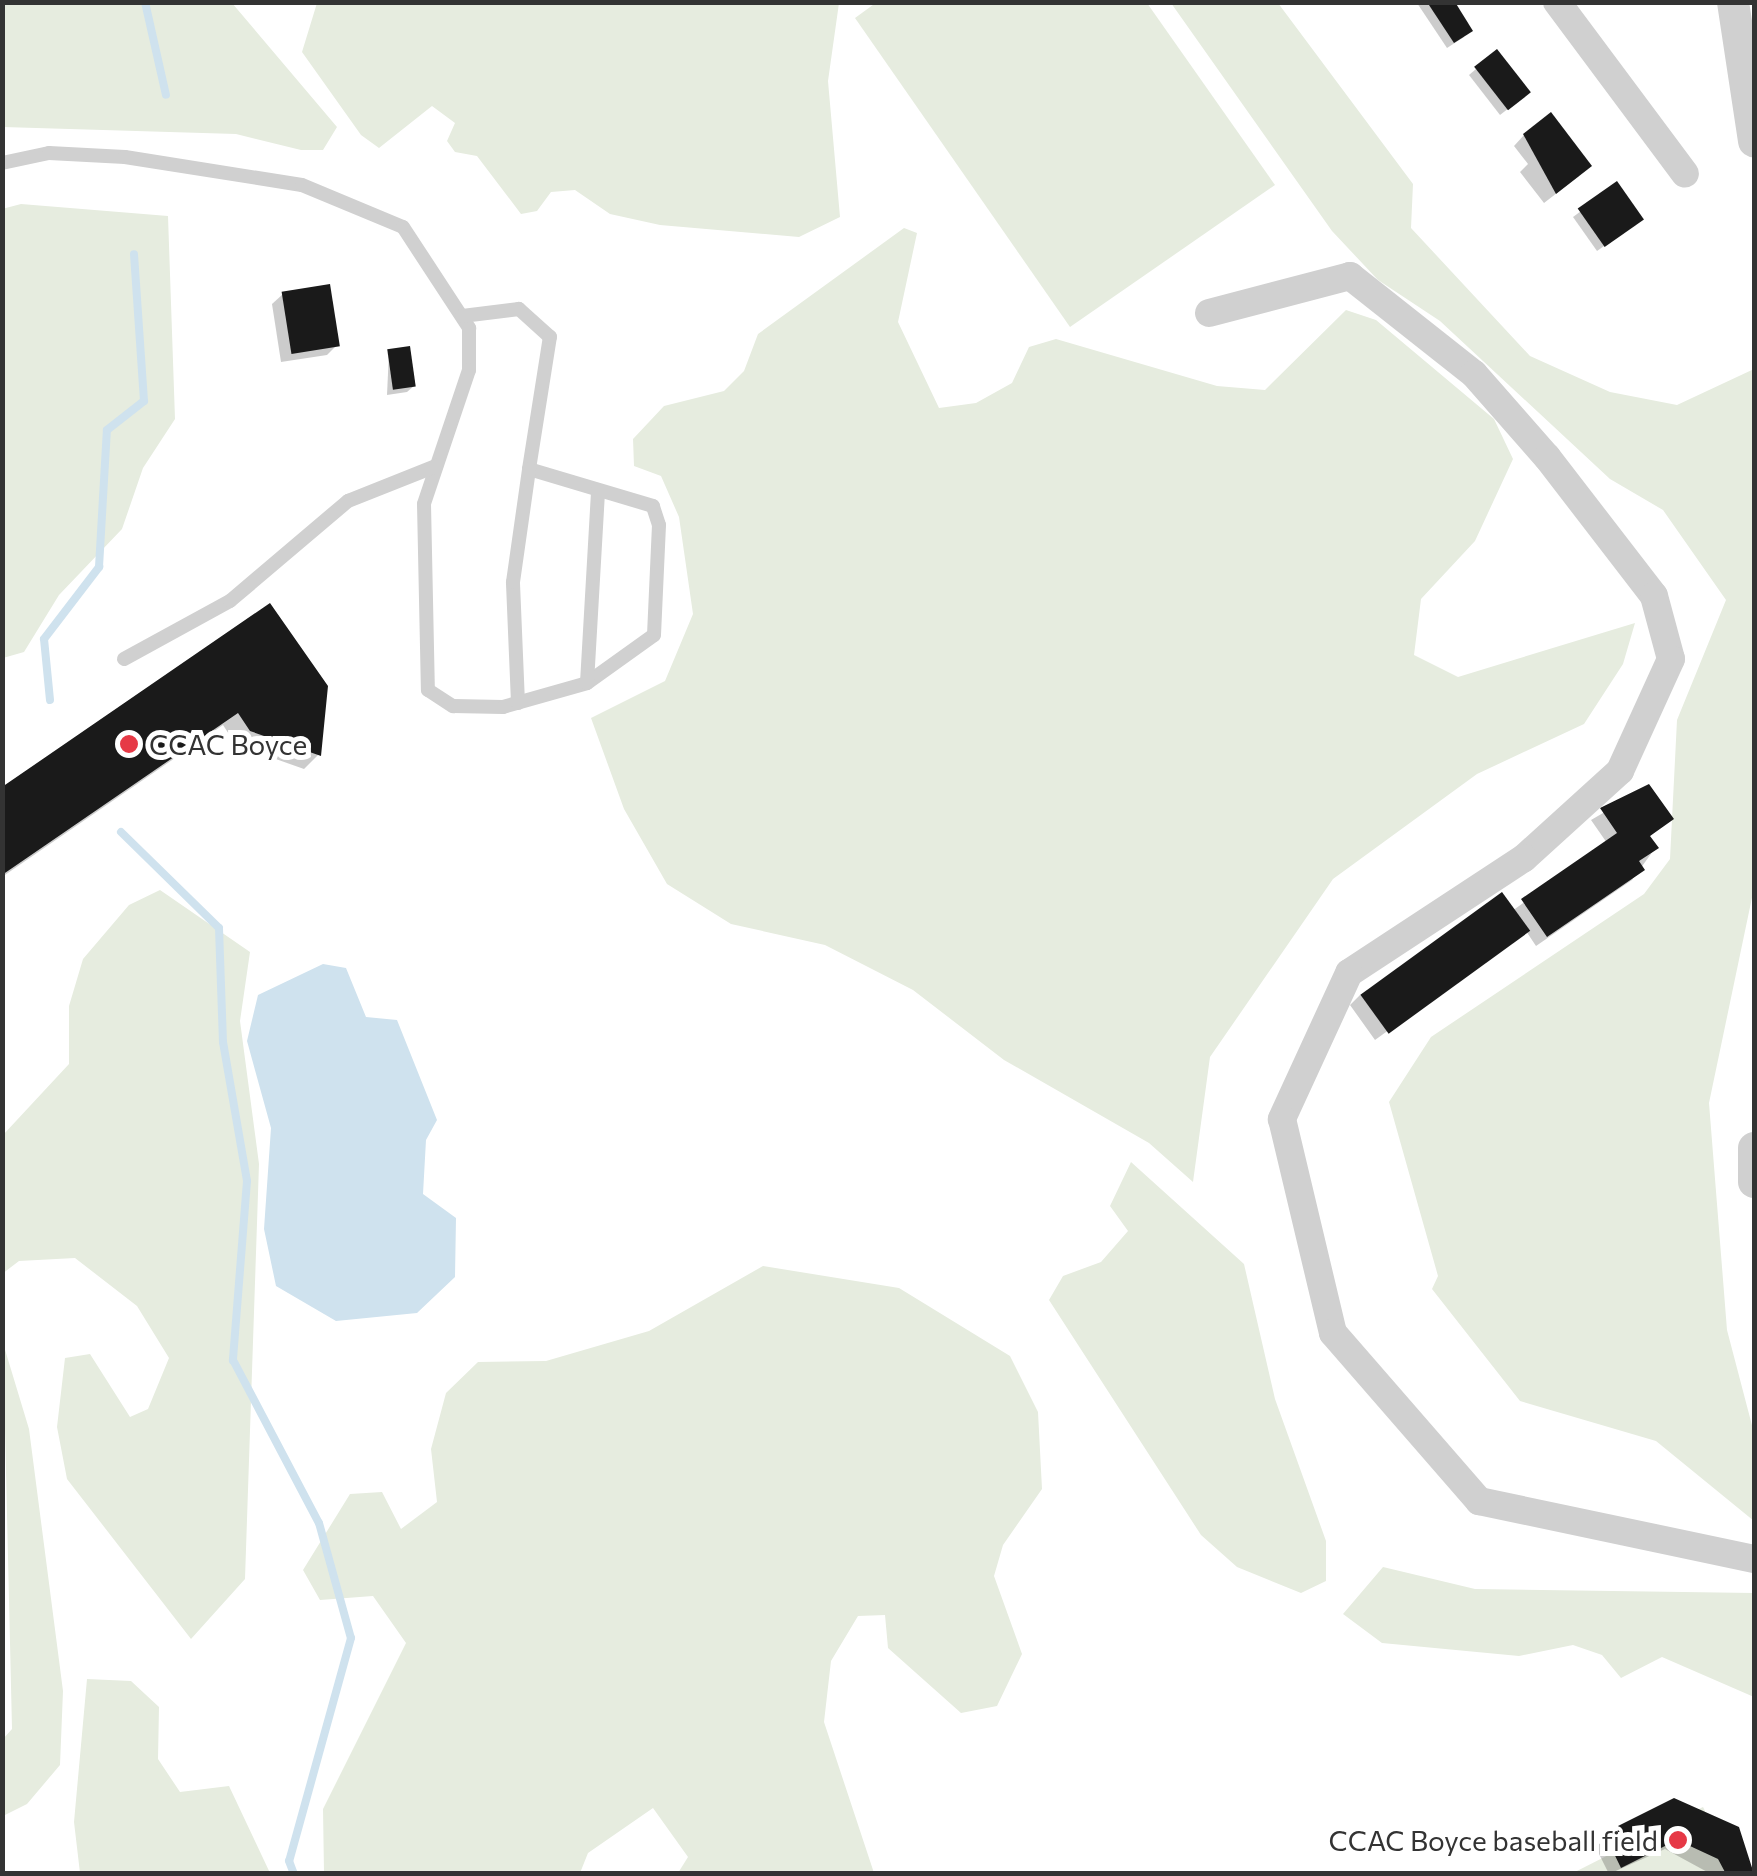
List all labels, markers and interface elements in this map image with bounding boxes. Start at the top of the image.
place label: CCAC Boyce [149,727,307,761]
marker: CCAC Boyce [118,733,140,755]
place label: CCAC Boyce baseball field [1329,1823,1658,1857]
marker: CCAC Boyce baseball field [1667,1829,1689,1851]

